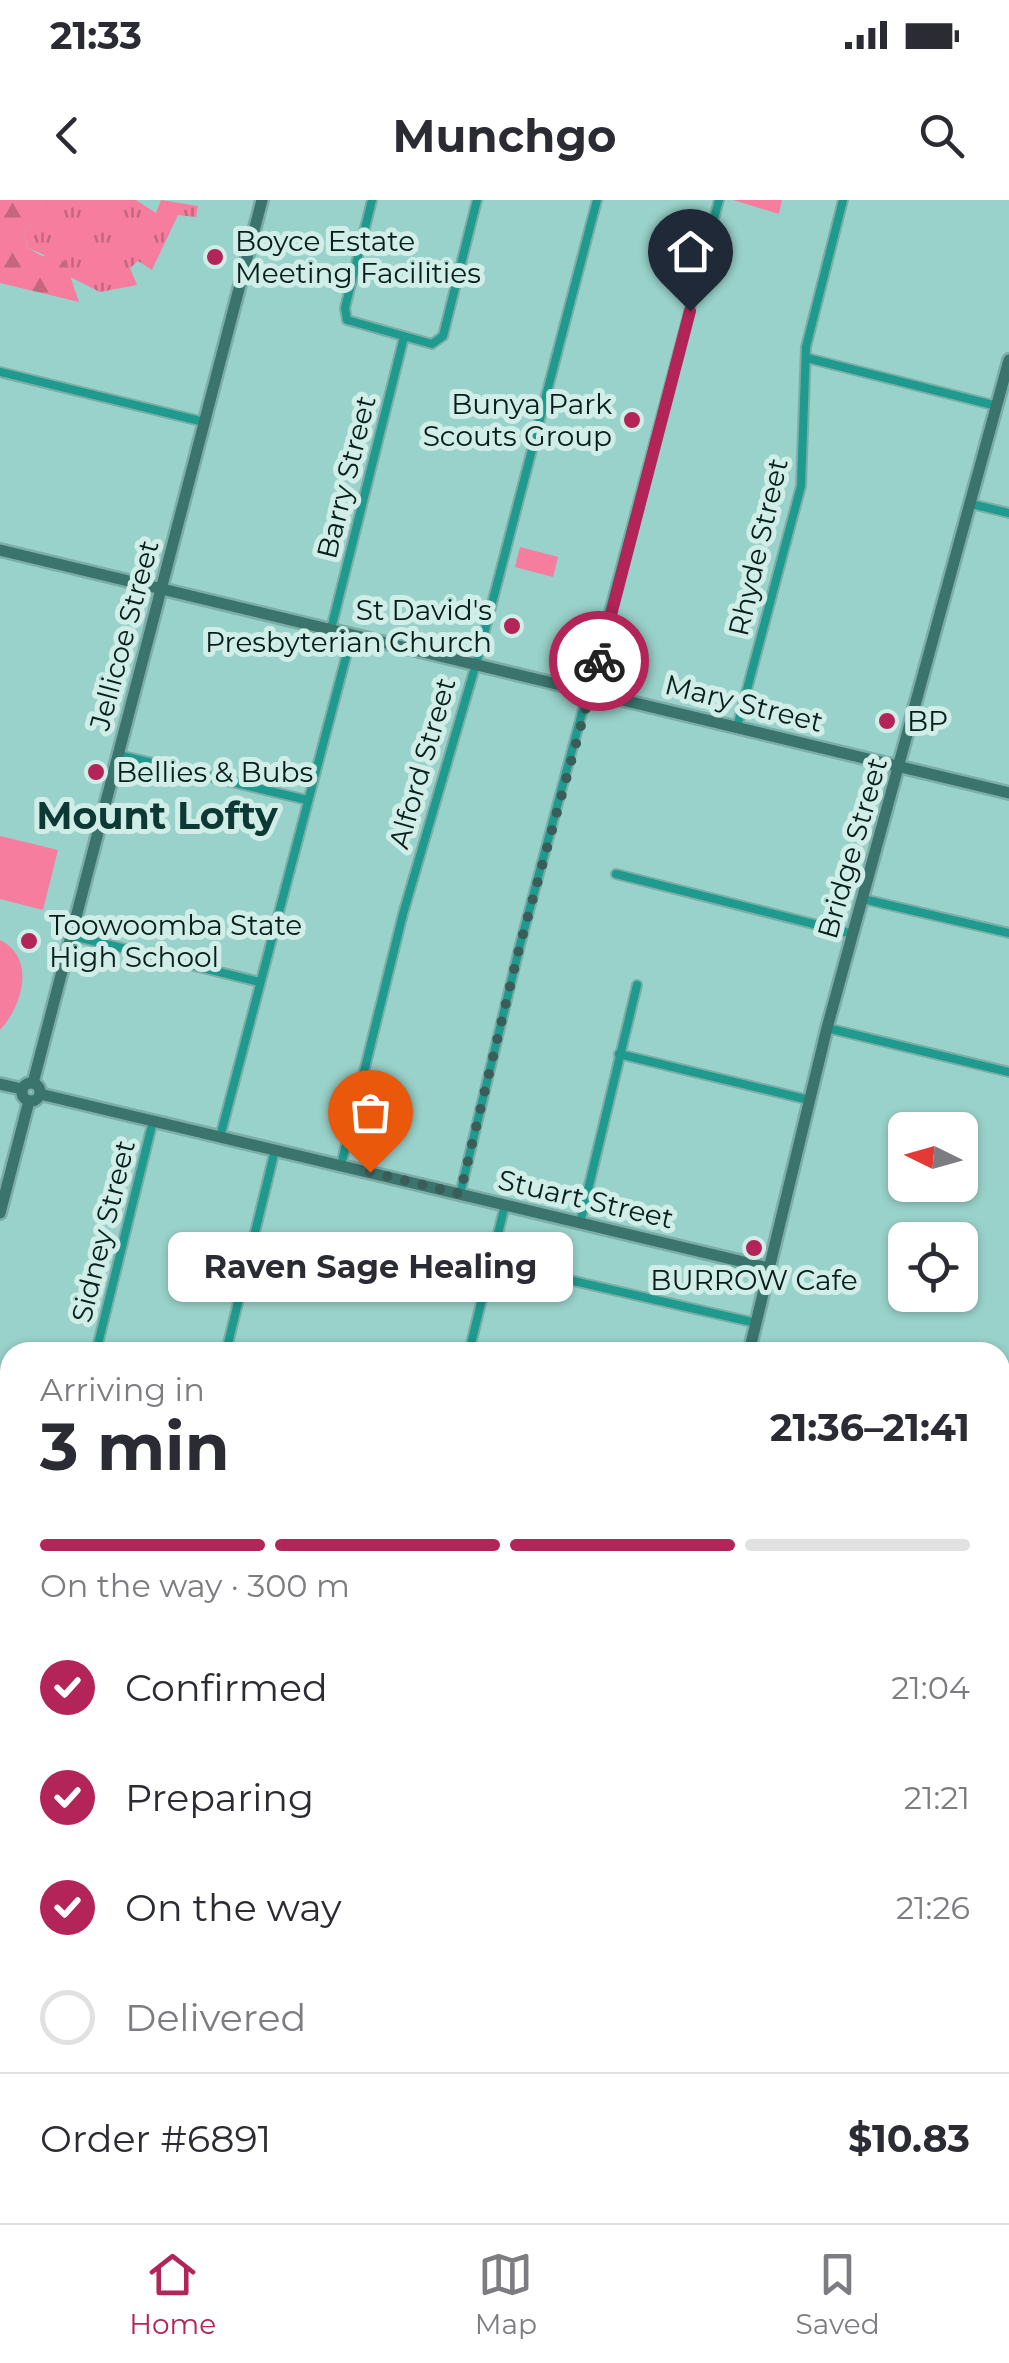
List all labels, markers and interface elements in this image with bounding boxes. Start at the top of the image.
text: 21:33 [50,12,142,59]
icon: back [40,108,95,163]
text: Munchgo [393,108,616,163]
icon: search [914,108,969,163]
pin [648,209,733,312]
place label: Boyce Estate Meeting Facilities [235,224,481,290]
icon: home [663,224,718,279]
marker: Boyce Estate Meeting Facilities [204,246,226,268]
place label: Bunya Park Scouts Group [423,387,612,453]
street label: Barry Street [309,392,383,562]
marker: Bunya Park Scouts Group [621,409,643,431]
street label: Rhyde Street [721,455,795,639]
street label: Jellicoe Street [82,536,166,735]
place label: St David's Presbyterian Church [205,593,492,659]
courier [549,611,649,711]
marker: St David's Presbyterian Church [501,615,523,637]
icon: bike [572,634,627,689]
street label: Mary Street [662,667,826,739]
street label: Alford Street [381,674,463,852]
place label: BP [907,704,948,738]
marker: BP [876,710,898,732]
street label: Bridge Street [810,754,894,942]
place label: Bellies & Bubs [116,755,313,789]
marker: Bellies & Bubs [85,761,107,783]
district label: Mount Lofty [36,792,279,839]
place label: Toowoomba State High School [49,908,302,974]
marker: Toowoomba State High School [18,930,40,952]
pin [328,1070,413,1173]
icon: bag [343,1085,398,1140]
north arrow [888,1112,978,1202]
map controls [888,1112,978,1312]
street label: Sidney Street [64,1136,142,1326]
street label: Stuart Street [495,1162,677,1236]
button: locate [888,1222,978,1312]
callout: Raven Sage Healing [168,1232,572,1302]
marker: BURROW Cafe [743,1237,765,1259]
text: Raven Sage Healing [204,1247,537,1286]
place label: BURROW Cafe [650,1263,858,1297]
text: Arriving in [40,1370,205,1409]
text: 21:36–21:41 [770,1404,970,1451]
text: 3 min [40,1407,230,1486]
text: On the way · 300 m [40,1566,350,1605]
icon: check [40,1660,95,1715]
text: Confirmed [125,1664,328,1711]
text: 21:04 [891,1668,970,1707]
icon: check [40,1770,95,1825]
text: Preparing [125,1774,314,1821]
text: 21:21 [904,1778,970,1817]
icon: check [40,1880,95,1935]
text: On the way [125,1884,342,1931]
text: 21:26 [896,1888,970,1927]
text: Delivered [125,1994,306,2041]
text: Order #6891 [40,2115,271,2162]
text: $10.83 [848,2115,970,2162]
tab: Home [129,2247,216,2341]
tab: Map [475,2247,537,2341]
tab: Saved [796,2247,880,2341]

